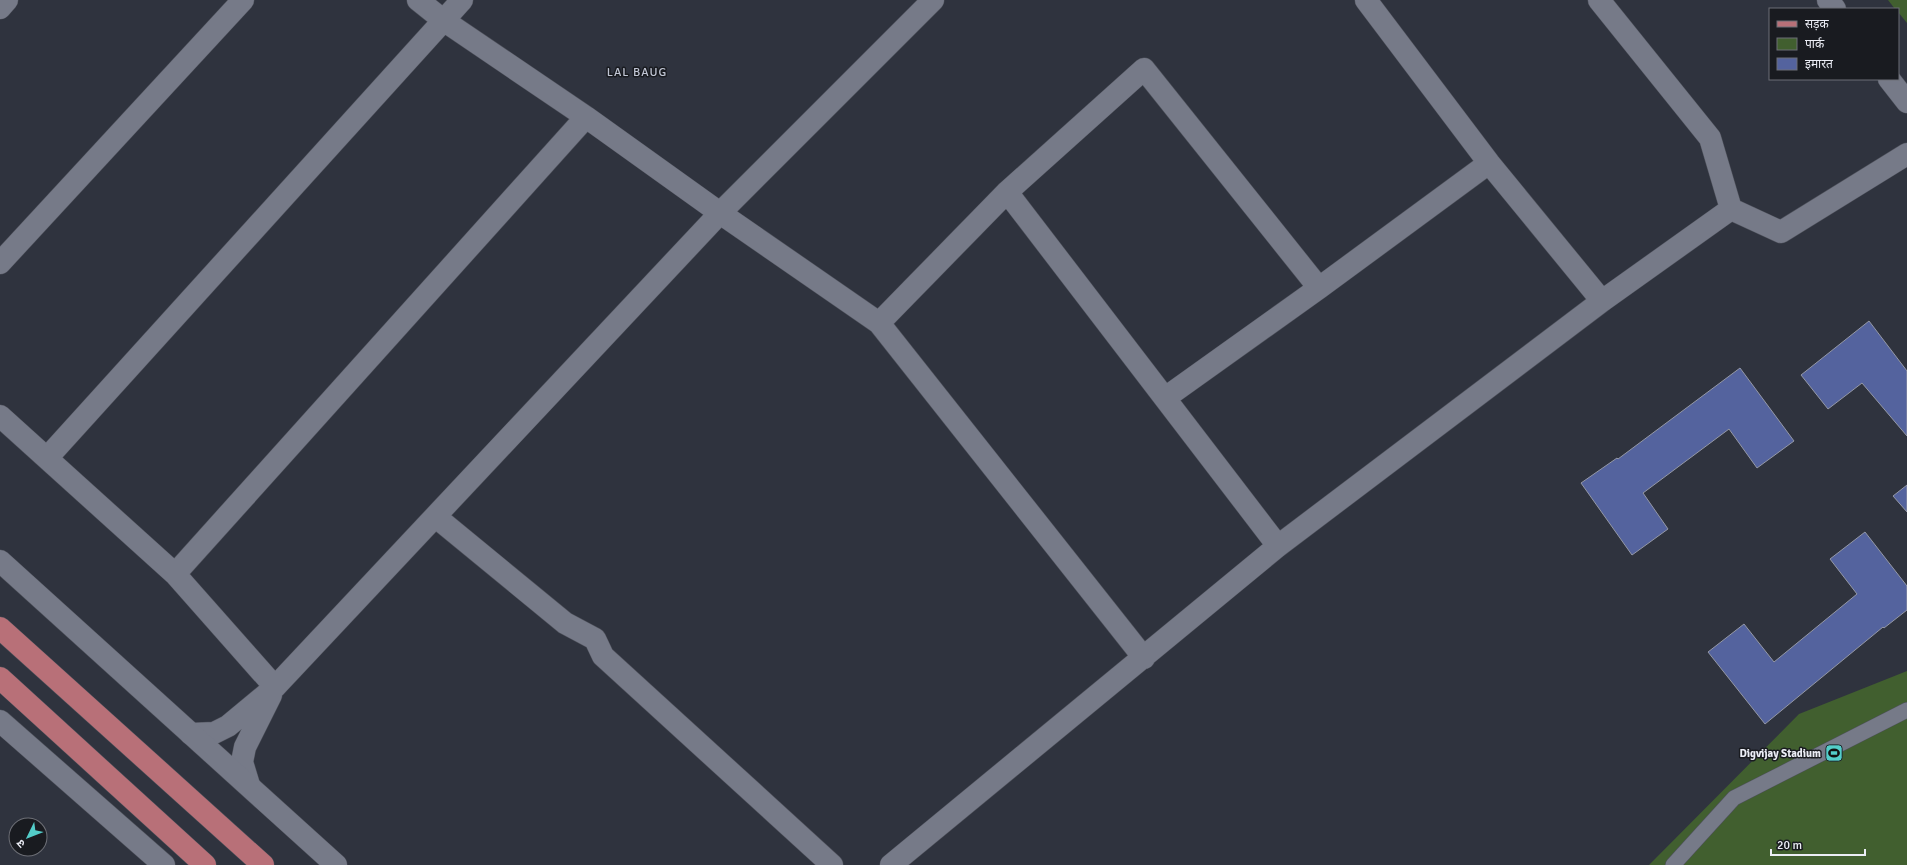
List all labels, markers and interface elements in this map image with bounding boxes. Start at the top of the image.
legend [1769,8,1899,80]
text: सड़क [1805,17,1830,32]
text: पार्क [1805,37,1825,52]
text: इमारत [1805,57,1834,72]
district label: LAL BAUG [607,65,667,80]
sports icon: Digvijay Stadium [1824,743,1844,763]
place label: Digvijay Stadium [1739,747,1821,760]
north arrow [8,817,48,857]
scale bar [1771,831,1865,857]
text: उ [14,836,28,850]
text: 20 m [1777,838,1802,853]

